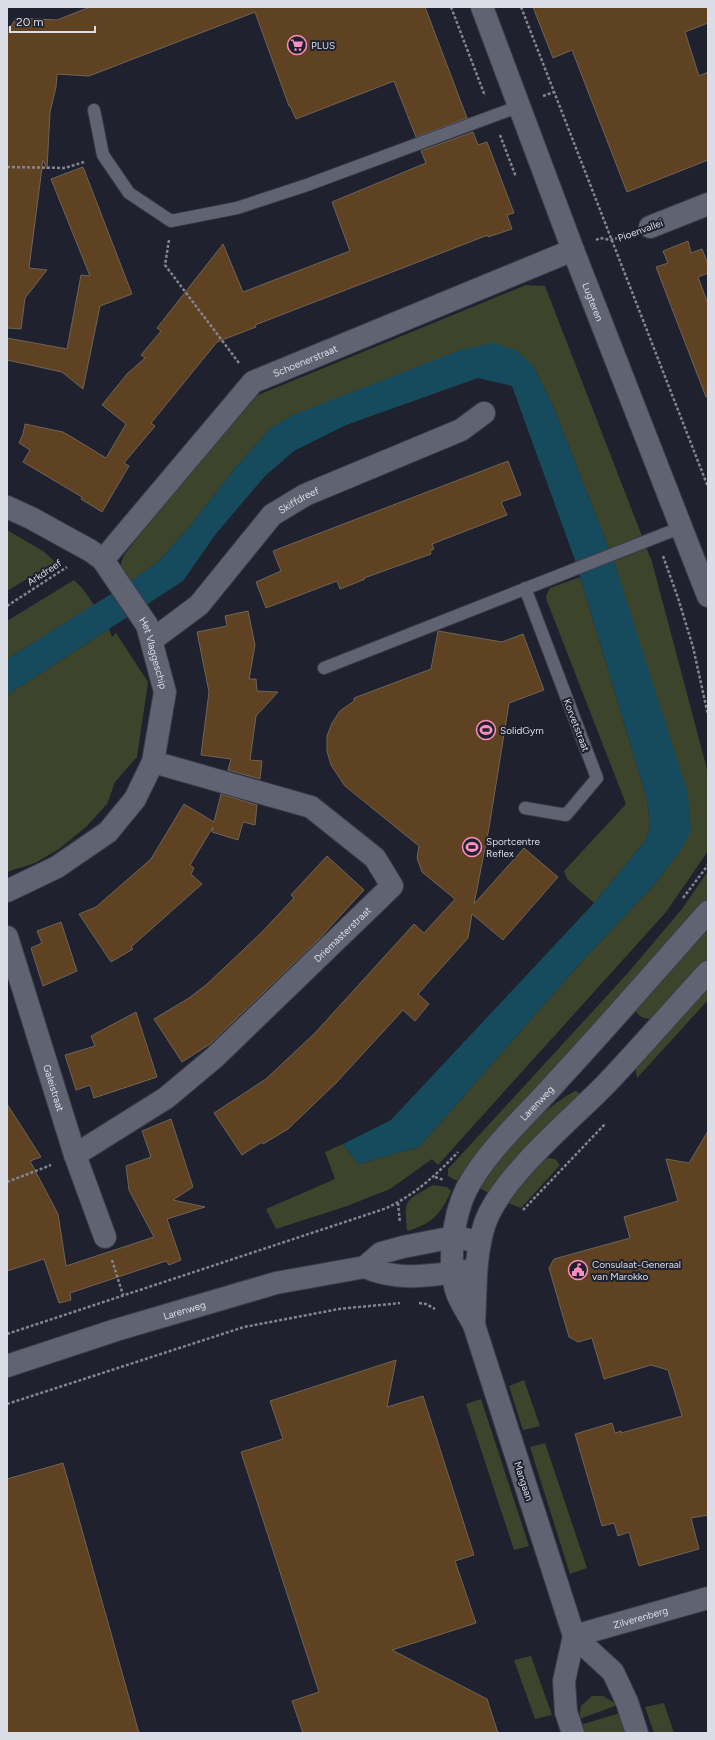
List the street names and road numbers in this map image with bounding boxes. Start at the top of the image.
street label: Pioenvallei [616,216,665,245]
street label: Lugteren [579,281,606,323]
street label: Schoenerstraat [271,342,340,380]
street label: Skiffdreef [276,484,321,517]
street label: Arkdreef [24,556,64,588]
street label: Het Vlaggeschip [136,614,170,691]
street label: Korvetstraat [561,697,593,754]
street label: Driemasterstraat [311,904,374,965]
street label: Galeistraat [40,1063,67,1113]
street label: Larenweg [517,1083,557,1124]
street label: Larenweg [162,1298,207,1323]
street label: Mangaan [511,1460,536,1503]
street label: Zilverenberg [612,1604,670,1632]

